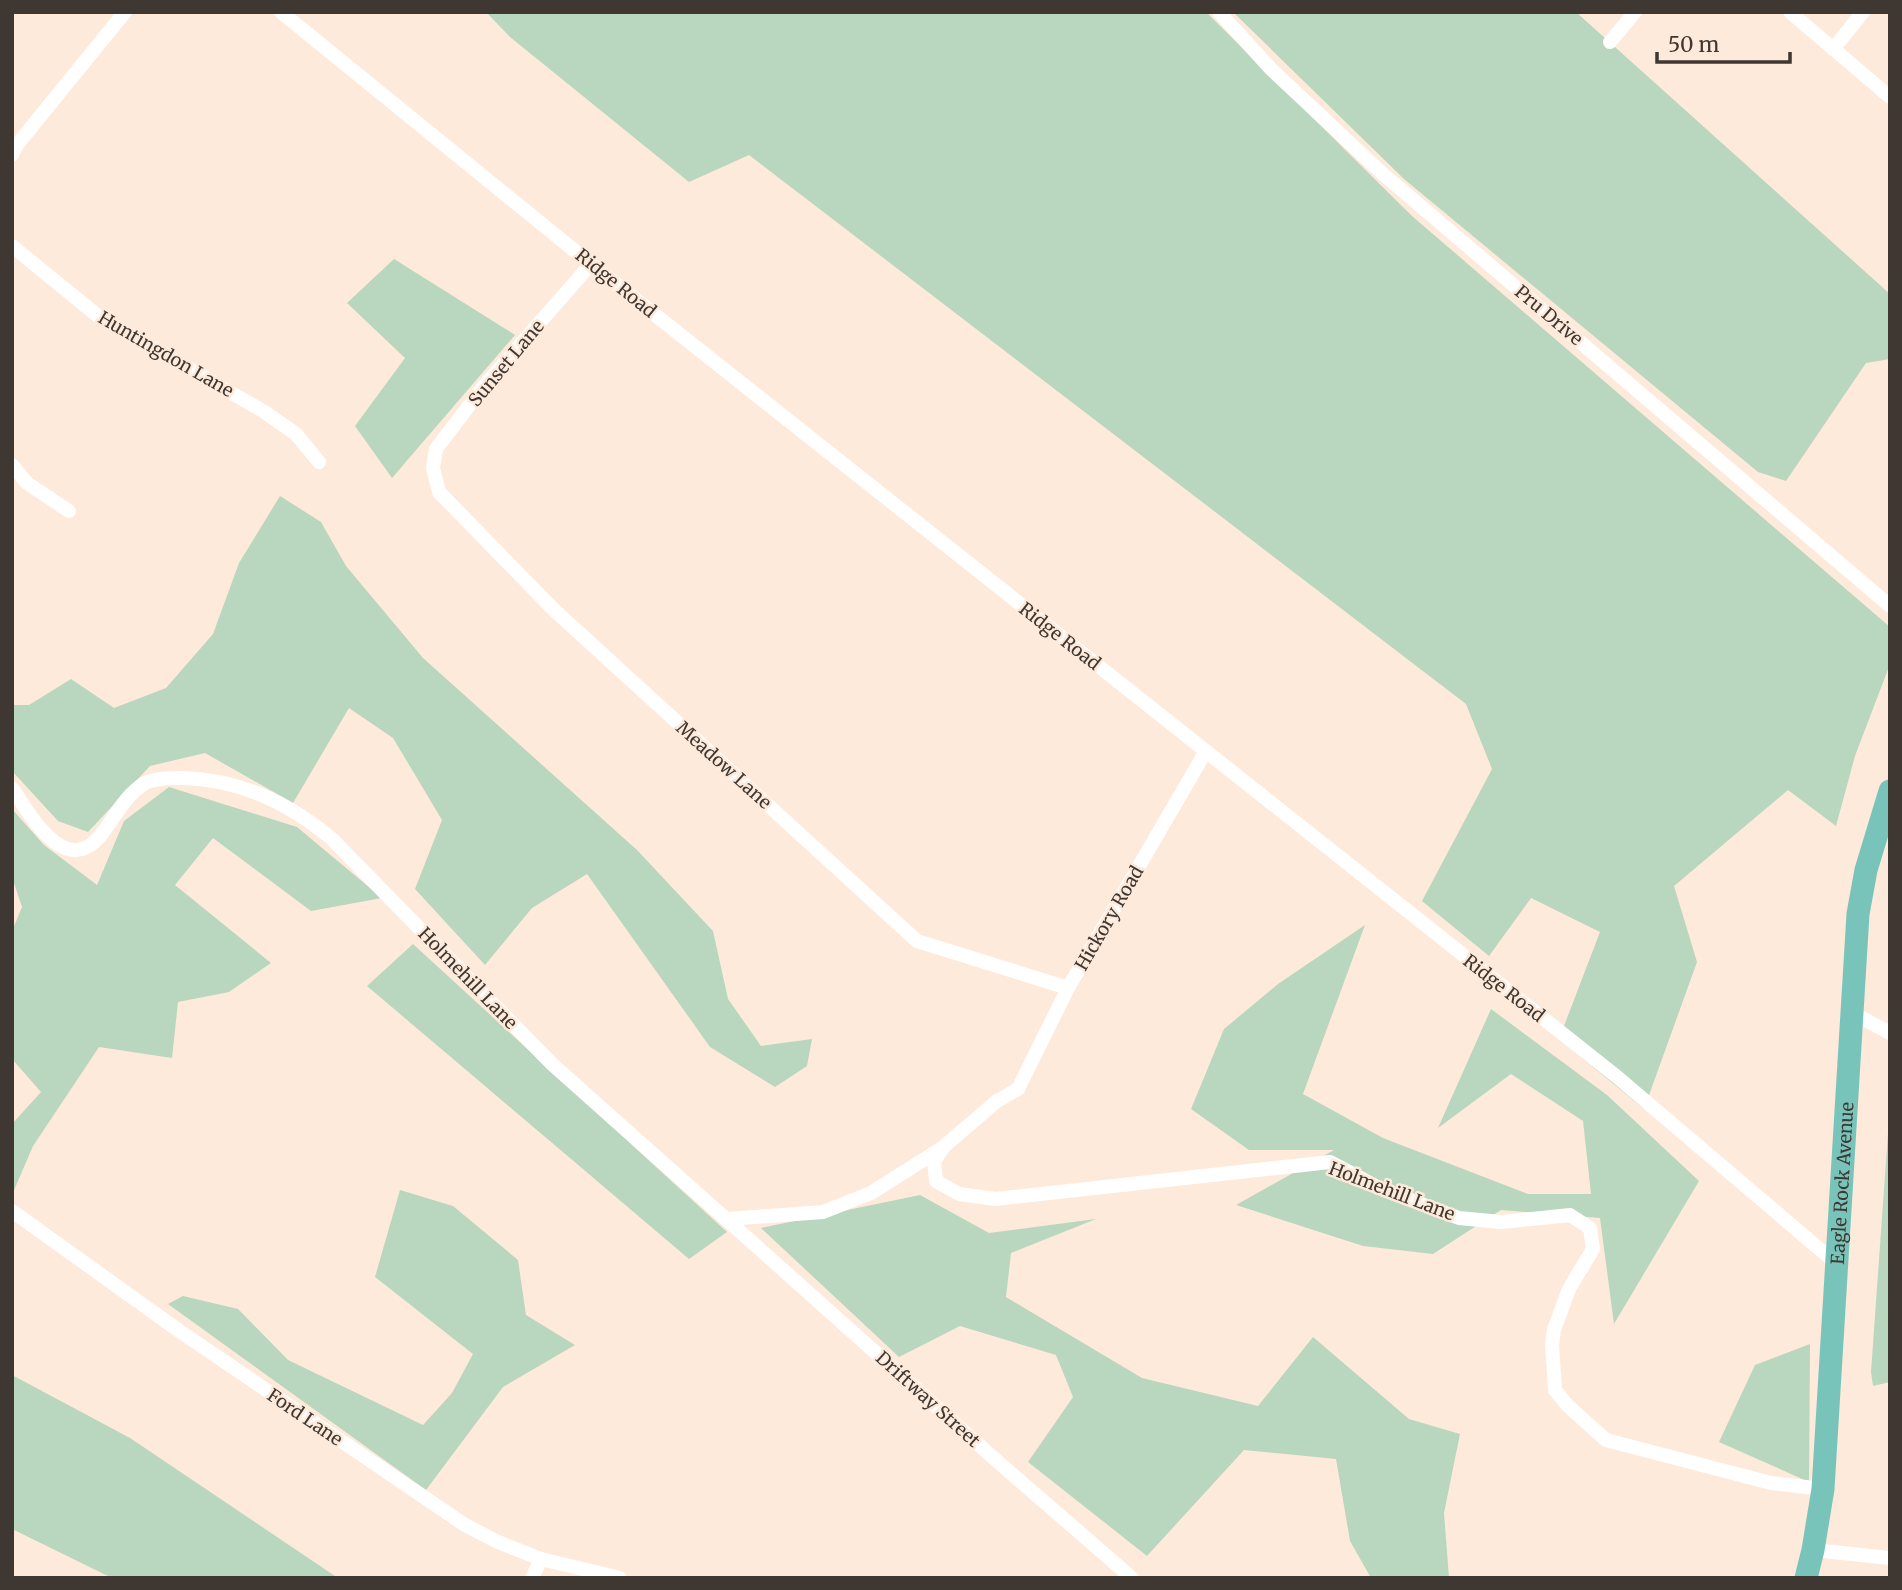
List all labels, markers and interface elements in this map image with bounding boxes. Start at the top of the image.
scale bar [1657,21,1790,65]
text: 50 m [1668,31,1719,58]
street label: Ridge Road [571,243,661,323]
street label: Pru Drive [1510,280,1588,350]
street label: Huntingdon Lane [94,306,238,402]
street label: Sunset Lane [463,315,549,411]
street label: Ridge Road [1015,597,1106,675]
street label: Meadow Lane [672,716,776,814]
street label: Hickory Road [1070,861,1148,974]
street label: Holmehill Lane [414,922,522,1034]
street label: Ridge Road [1459,949,1550,1027]
street label: Eagle Rock Avenue [1825,1101,1858,1265]
street label: Holmehill Lane [1326,1156,1458,1226]
street label: Driftway Street [871,1346,985,1452]
street label: Ford Lane [263,1383,347,1451]

